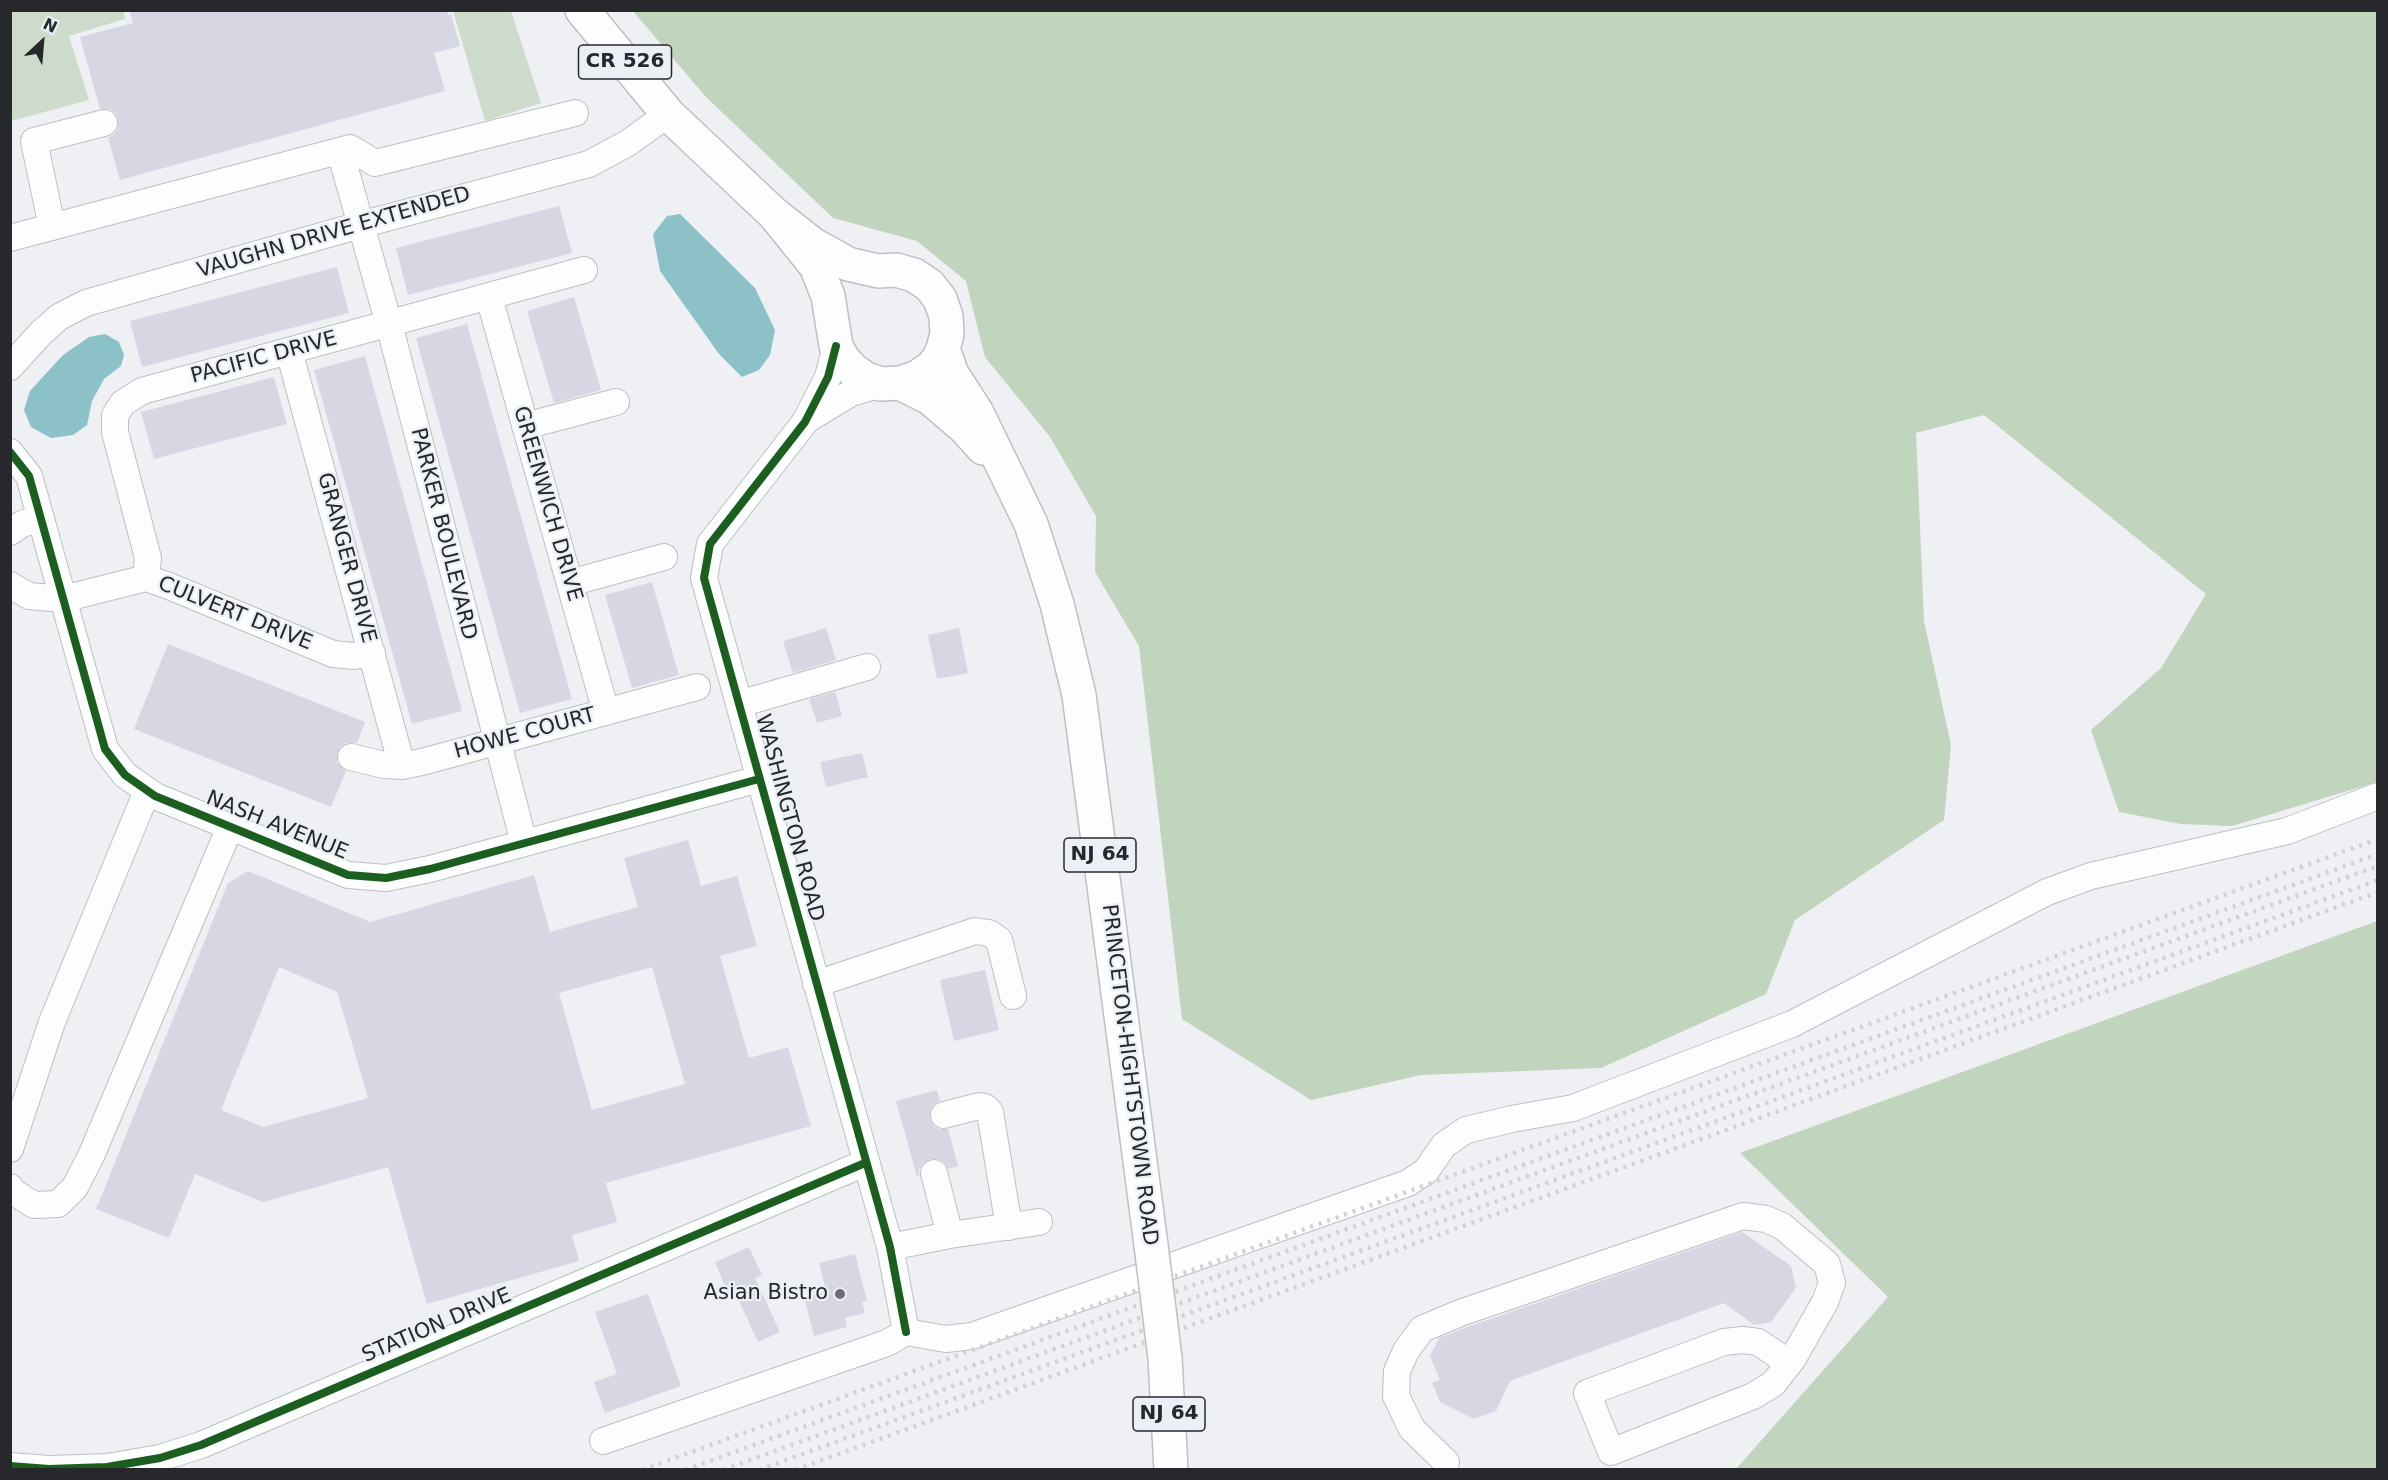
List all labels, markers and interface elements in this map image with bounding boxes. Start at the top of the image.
north arrow [12,12,72,72]
text: N [40,14,60,37]
road number: CR 526 [578,45,672,79]
street label: VAUGHN DRIVE EXTENDED [194,182,474,284]
street label: PACIFIC DRIVE [188,326,340,390]
street label: GREENWICH DRIVE [507,404,587,604]
street label: PARKER BOULEVARD [404,425,482,643]
street label: GRANGER DRIVE [311,470,381,646]
street label: CULVERT DRIVE [154,572,316,656]
street label: HOWE COURT [451,703,599,765]
street label: WASHINGTON ROAD [749,712,829,924]
street label: NASH AVENUE [202,786,352,866]
road number: NJ 64 [1064,838,1136,872]
street label: PRINCETON-HIGHTSTOWN ROAD [1096,903,1162,1247]
place label: Asian Bistro [704,1281,828,1307]
street label: STATION DRIVE [359,1283,515,1369]
marker: Asian Bistro [833,1287,847,1301]
road number: NJ 64 [1133,1397,1205,1431]

